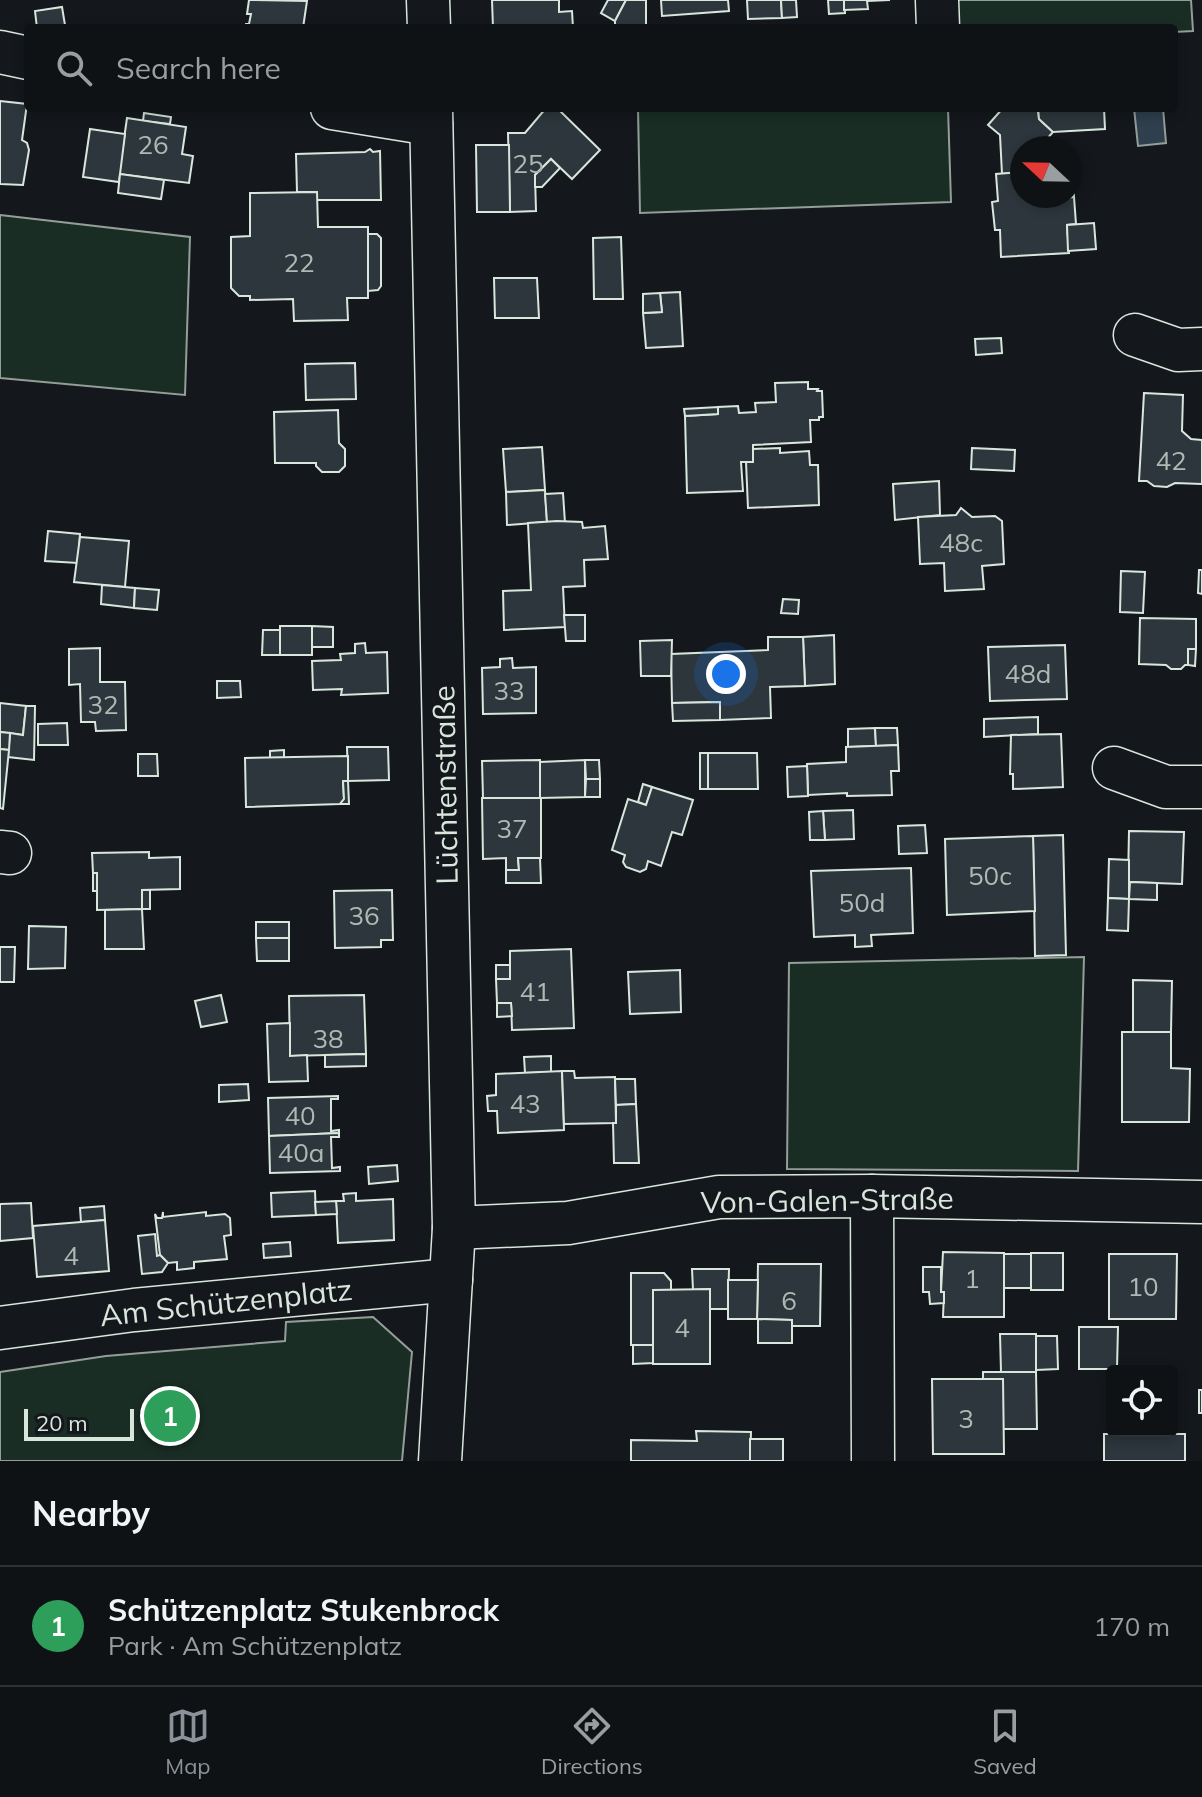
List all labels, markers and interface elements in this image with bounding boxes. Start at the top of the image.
search box [24,24,1178,112]
icon: search [52,46,96,90]
text: Search here [116,49,281,87]
house number: 26 [137,128,169,161]
north arrow [1010,136,1082,208]
house number: 25 [512,147,544,180]
house number: 22 [283,246,315,279]
house number: 42 [1155,444,1187,477]
house number: 48c [939,526,983,559]
your location [706,654,746,694]
house number: 48d [1005,657,1051,690]
house number: 33 [493,674,525,707]
street label: Lüchtenstraße [424,685,466,885]
house number: 32 [87,688,119,721]
house number: 37 [496,812,528,845]
house number: 50c [968,859,1012,892]
house number: 50d [839,886,885,919]
house number: 36 [348,899,380,932]
house number: 41 [519,975,551,1008]
house number: 38 [312,1022,344,1055]
house number: 43 [509,1087,541,1120]
house number: 40 [284,1099,316,1132]
house number: 40a [278,1136,324,1169]
street label: Von-Galen-Straße [700,1179,954,1221]
house number: 4 [63,1239,79,1272]
house number: 1 [964,1262,980,1295]
street label: Am Schützenplatz [98,1270,354,1334]
house number: 10 [1127,1270,1159,1303]
house number: 6 [781,1284,797,1317]
house number: 4 [674,1311,690,1344]
map controls [1106,1365,1178,1437]
button: locate [1106,1365,1178,1437]
pin: 1 [144,1386,196,1446]
house number: 3 [958,1402,974,1435]
scale bar [24,1405,134,1441]
text: 20 m [36,1409,87,1437]
text: Nearby [32,1492,150,1535]
text: Schützenplatz Stukenbrock [108,1591,499,1629]
text: 1 [50,1610,66,1643]
text: 170 m [1094,1610,1170,1643]
text: Park · Am Schützenplatz [108,1629,402,1662]
tab: Map [165,1704,211,1780]
tab: Directions [541,1704,643,1780]
tab: Saved [973,1704,1037,1780]

